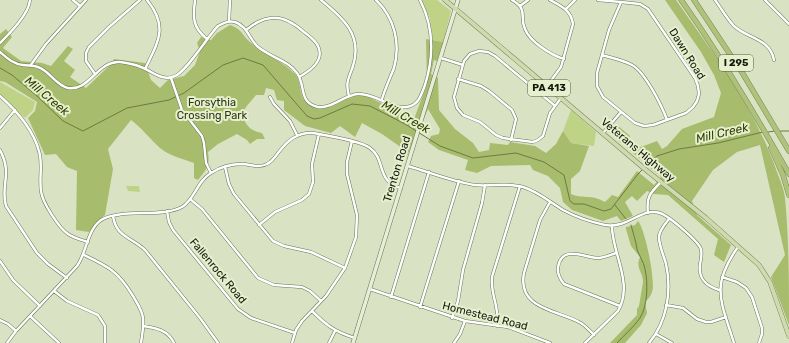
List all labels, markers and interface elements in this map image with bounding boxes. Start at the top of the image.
street label: Dawn Road [666,26,708,82]
road number: I 295 [719,55,753,71]
water label: Mill Creek [22,73,73,119]
road number: PA 413 [528,80,570,96]
park label: Forsythia Crossing Park [177,96,248,122]
water label: Mill Creek [379,98,433,137]
street label: Veterans Highway [598,115,678,185]
water label: Mill Creek [694,120,750,146]
street label: Trenton Road [381,134,413,204]
street label: Fallenrock Road [187,236,249,306]
street label: Homestead Road [441,299,529,333]

